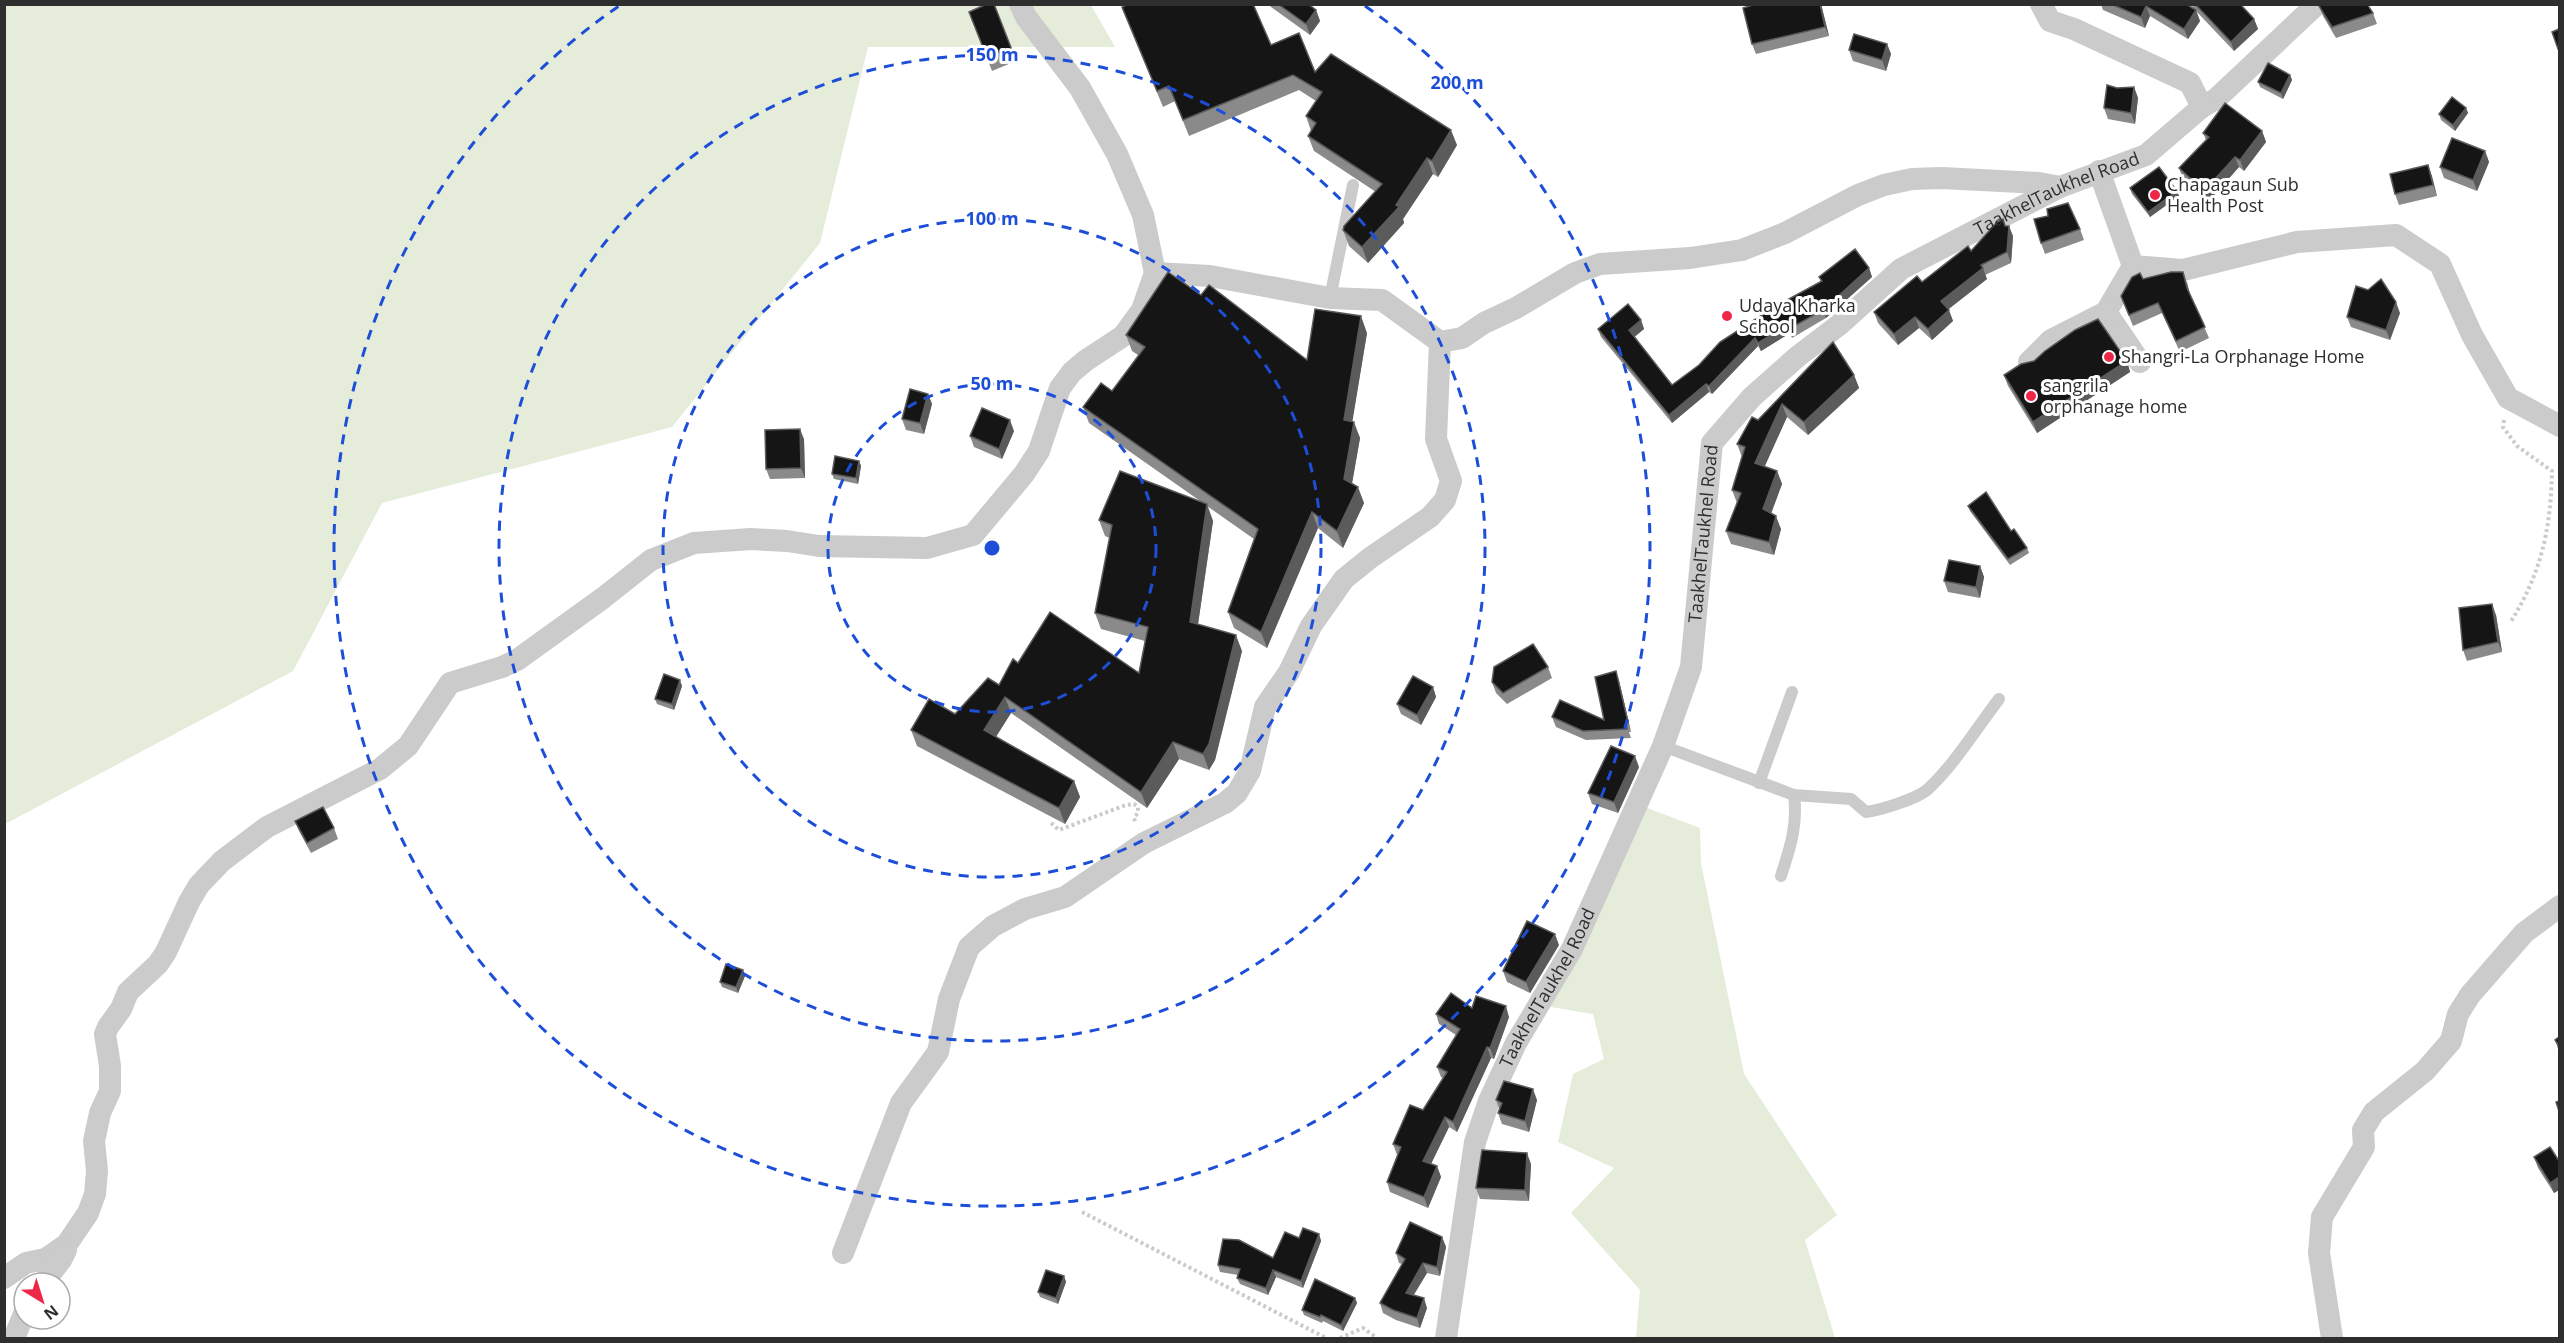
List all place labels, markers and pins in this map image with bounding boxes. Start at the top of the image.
place label: Chapagaun Sub Health Post [2167,172,2299,217]
marker: Chapagaun Sub Health Post [2148,188,2162,202]
place label: Udaya Kharka School [1739,293,1856,338]
marker: Udaya Kharka School [1720,309,1734,323]
place label: Shangri-La Orphanage Home [2121,344,2364,368]
marker: Shangri-La Orphanage Home [2102,350,2116,364]
place label: sangrila orphanage home [2043,373,2187,418]
marker: sangrila orphanage home [2024,389,2038,403]
centre of rings [982,538,1002,558]

